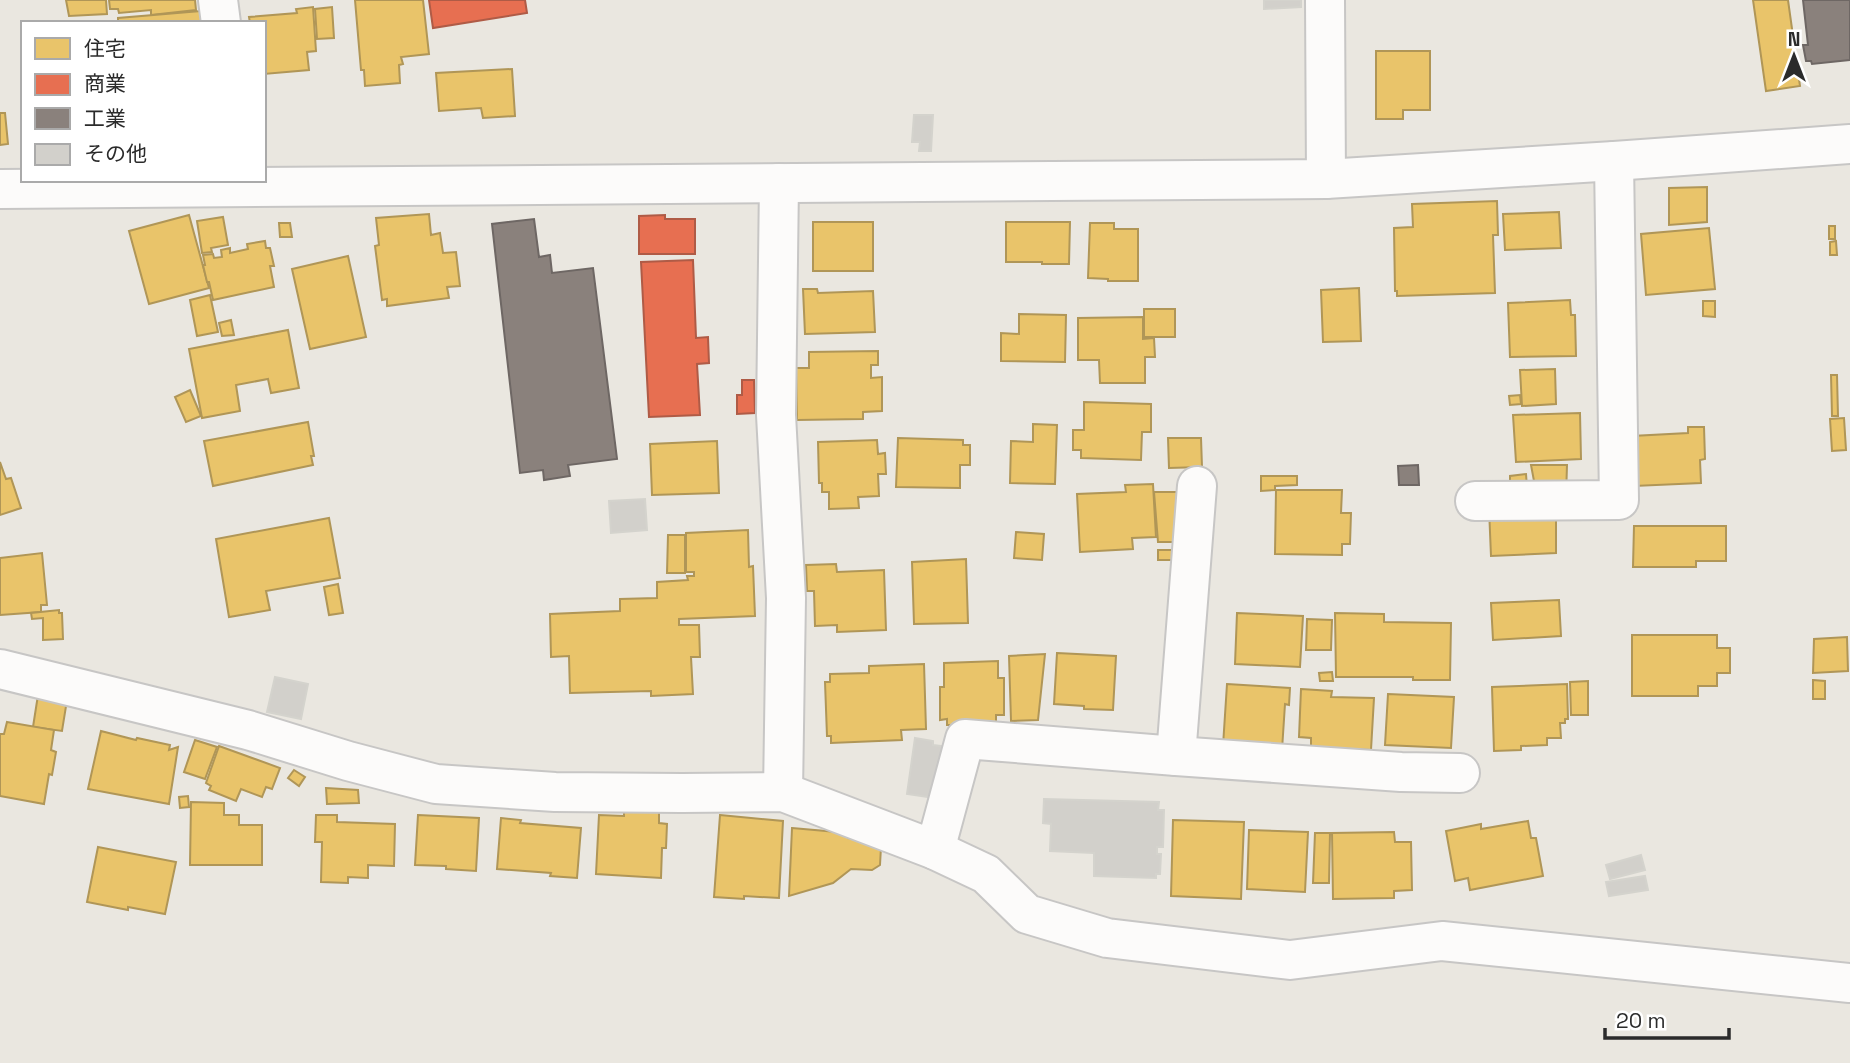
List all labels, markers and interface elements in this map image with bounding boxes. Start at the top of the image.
legend [21,21,266,182]
north arrow [1759,21,1829,91]
text: N [1788,27,1800,52]
text: 住宅 [84,35,126,62]
text: 商業 [84,70,126,97]
text: 工業 [84,105,126,132]
text: その他 [84,140,147,167]
scale bar [1605,996,1729,1040]
text: 20 m [1616,1007,1666,1034]

